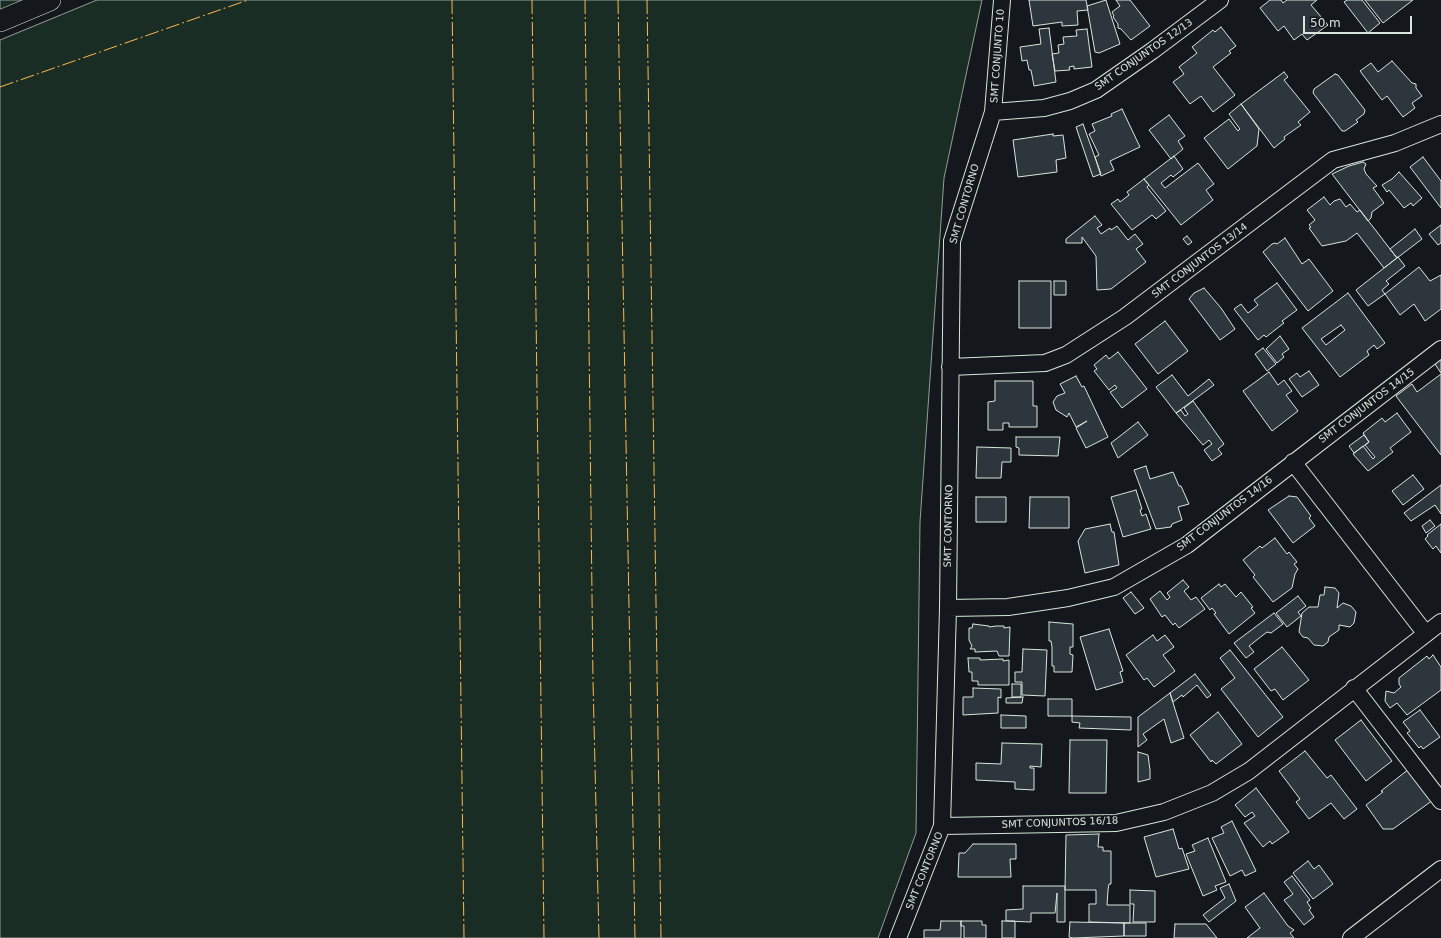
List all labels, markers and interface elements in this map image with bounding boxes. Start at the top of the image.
scale bar [1305,8,1414,34]
street label: SMT CONJUNTO 10 [989,9,1007,103]
text: 50 m [1310,16,1341,30]
street label: SMT CONJUNTOS 12/13 [1093,17,1195,93]
street label: SMT CONTORNO [948,163,982,245]
street label: SMT CONJUNTOS 13/14 [1150,221,1250,301]
street label: SMT CONJUNTOS 14/15 [1317,366,1417,446]
street label: SMT CONJUNTOS 14/16 [1175,474,1275,554]
street label: SMT CONTORNO [942,484,956,568]
street label: SMT CONJUNTOS 16/18 [1001,815,1119,831]
street label: SMT CONTORNO [904,830,946,912]

